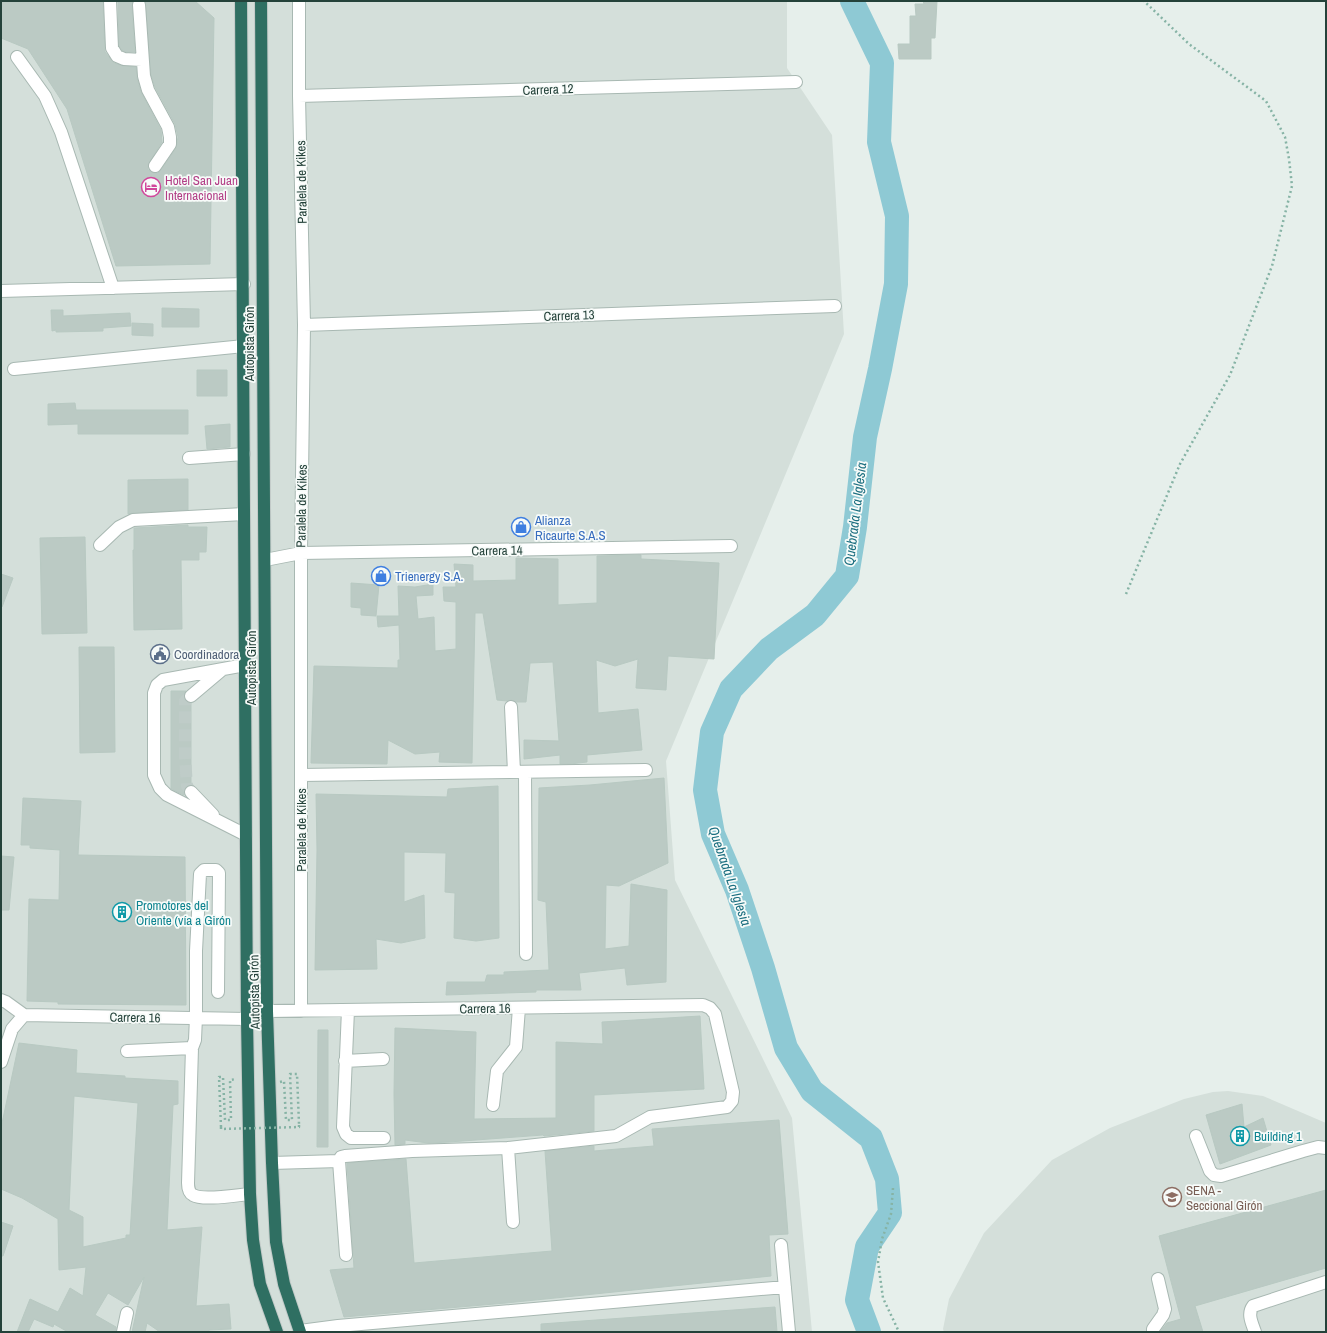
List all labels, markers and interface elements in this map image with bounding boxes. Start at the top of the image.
street label: Carrera 12 [522,80,574,99]
street label: Paralela de Kikes [292,140,311,224]
place label: Hotel San Juan Internacional [165,172,238,204]
hotel icon: Hotel San Juan Internacional [140,176,162,198]
street label: Carrera 13 [543,306,595,325]
street label: Autopista Girón [241,307,258,382]
water label: Quebrada La Iglesia [840,461,870,567]
street label: Paralela de Kikes [292,464,311,548]
place label: Alianza Ricaurte S.A.S [534,512,606,544]
shop icon: Alianza Ricaurte S.A.S [510,516,532,538]
street label: Carrera 14 [471,542,523,559]
shop icon: Trienergy S.A. [370,565,392,587]
place label: Trienergy S.A. [395,568,463,585]
street label: Autopista Girón [243,631,260,706]
public building icon: Coordinadora [149,643,171,665]
place label: Coordinadora [174,646,239,663]
street label: Paralela de Kikes [293,788,310,872]
water label: Quebrada La Iglesia [705,824,755,928]
place label: Promotores del Oriente (vía a Girón [136,897,231,929]
building icon: Promotores del Oriente (vía a Girón [111,901,133,923]
street label: Autopista Girón [245,954,264,1030]
street label: Carrera 16 [459,1000,511,1017]
street label: Carrera 16 [109,1009,161,1026]
building icon: Building 1 [1229,1125,1251,1147]
place label: Building 1 [1254,1128,1302,1145]
place label: SENA - Seccional Girón [1186,1182,1263,1214]
school or university icon: SENA - Seccional Girón [1161,1186,1183,1208]

